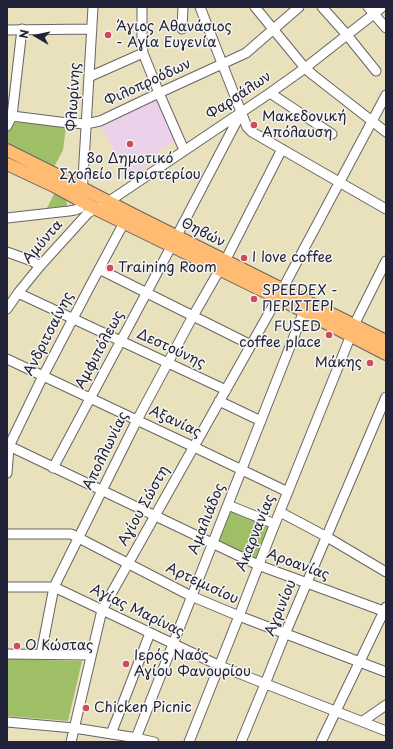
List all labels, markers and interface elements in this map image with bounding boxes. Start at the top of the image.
north arrow [16,16,56,56]
place label: Άγιος Αθανάσιος - Αγία Ευγενία [116,19,232,52]
text: N [15,28,33,40]
marker: Άγιος Αθανάσιος - Αγία Ευγενία [103,30,113,40]
street label: Φιλοπροόδων [102,56,194,110]
street label: Φλωρίνης [64,62,84,132]
street label: Φαρσάλων [203,68,275,124]
place label: Μακεδονική Απόλαυση [262,109,346,142]
marker: Μακεδονική Απόλαυση [249,120,259,130]
marker: 8ο Δημοτικό Σχολείο Περιστερίου [125,139,135,149]
place label: 8ο Δημοτικό Σχολείο Περιστερίου [59,151,201,184]
street label: Θηβών [178,215,228,251]
street label: Αμύντα [20,217,66,267]
place label: I love coffee [252,250,333,266]
marker: I love coffee [239,253,249,263]
place label: Training Room [118,260,217,276]
marker: Training Room [105,263,115,273]
place label: SPEEDEX - ΠΕΡΙΣΤΕΡΙ [262,283,338,316]
street label: Ανδριτσαίνης [21,289,77,379]
marker: SPEEDEX - ΠΕΡΙΣΤΕΡΙ [249,294,259,304]
street label: Αμφιπόλεως [72,308,128,392]
place label: FUSED coffee place [239,319,321,352]
street label: Δεστούνης [134,326,208,372]
marker: FUSED coffee place [324,330,334,340]
place label: Μάκης [315,355,362,371]
marker: Μάκης [365,358,375,368]
street label: Αξανίας [146,403,204,441]
street label: Απολλωνίας [80,409,132,493]
street label: Αγίου Σώστη [115,463,173,549]
street label: Αμαλιάδος [185,481,229,557]
street label: Ακαρνανίας [233,492,279,574]
street label: Αροανίας [264,546,332,584]
street label: Αρτεμισίου [163,560,241,608]
street label: Αγρινίου [262,577,300,639]
street label: Αγίας Μαρίνας [87,581,187,641]
place label: Ο Κώστας [25,638,93,654]
marker: Ο Κώστας [12,641,22,651]
place label: Ιερός Ναός Αγίου Φανουρίου [134,648,251,680]
marker: Ιερός Ναός Αγίου Φανουρίου [121,659,131,669]
place label: Chicken Picnic [94,700,192,716]
marker: Chicken Picnic [81,703,91,713]

